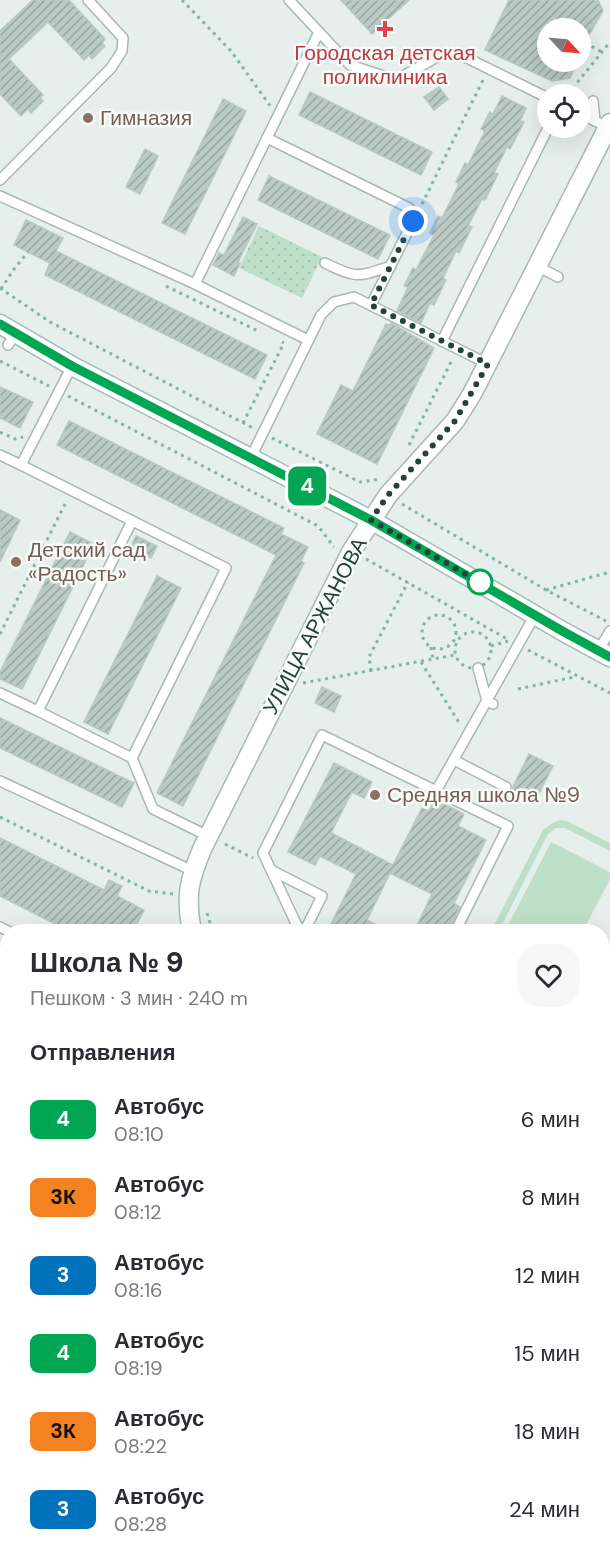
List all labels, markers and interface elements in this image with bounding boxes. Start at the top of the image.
north arrow [537,18,591,72]
map controls [537,18,591,138]
marker: Городская детская поликлиника [376,20,394,38]
place label: Городская детская поликлиника [294,39,476,91]
button: locate [537,84,591,138]
place label: Гимназия [100,104,192,132]
marker: Гимназия [81,111,95,125]
your location [398,206,428,236]
line badge: 4 [288,466,326,506]
text: 4 [300,472,314,500]
street label: УЛИЦА АРЖАНОВА [256,533,374,719]
place label: Детский сад «Радость» [28,536,146,588]
marker: Детский сад «Радость» [9,555,23,569]
unlabelled marker [467,569,493,595]
place label: Средняя школа №9 [387,781,580,809]
marker: Средняя школа №9 [368,788,382,802]
text: Школа № 9 [30,944,184,981]
button: heart [517,944,580,1007]
text: Пешком · 3 мин · 240 m [30,985,248,1011]
text: Отправления [30,1038,176,1067]
text: Автобус [114,1092,204,1121]
text: 4 [56,1105,70,1133]
text: 6 мин [521,1105,580,1134]
text: 08:10 [114,1121,164,1147]
text: Автобус [114,1170,204,1199]
text: 3К [50,1183,76,1211]
text: 8 мин [521,1183,580,1212]
text: 08:12 [114,1199,162,1225]
text: Автобус [114,1248,204,1277]
text: 3 [57,1261,69,1289]
text: 12 мин [515,1261,580,1290]
text: 08:16 [114,1277,163,1303]
text: Автобус [114,1326,204,1355]
text: 4 [56,1339,70,1367]
text: 15 мин [514,1339,580,1368]
text: 08:19 [114,1355,163,1381]
text: Автобус [114,1404,204,1433]
text: 3К [50,1417,76,1445]
text: 18 мин [514,1417,580,1446]
text: 08:22 [114,1433,167,1459]
text: Автобус [114,1482,204,1511]
text: 3 [57,1495,69,1523]
text: 24 мин [509,1495,580,1524]
text: 08:28 [114,1511,167,1537]

